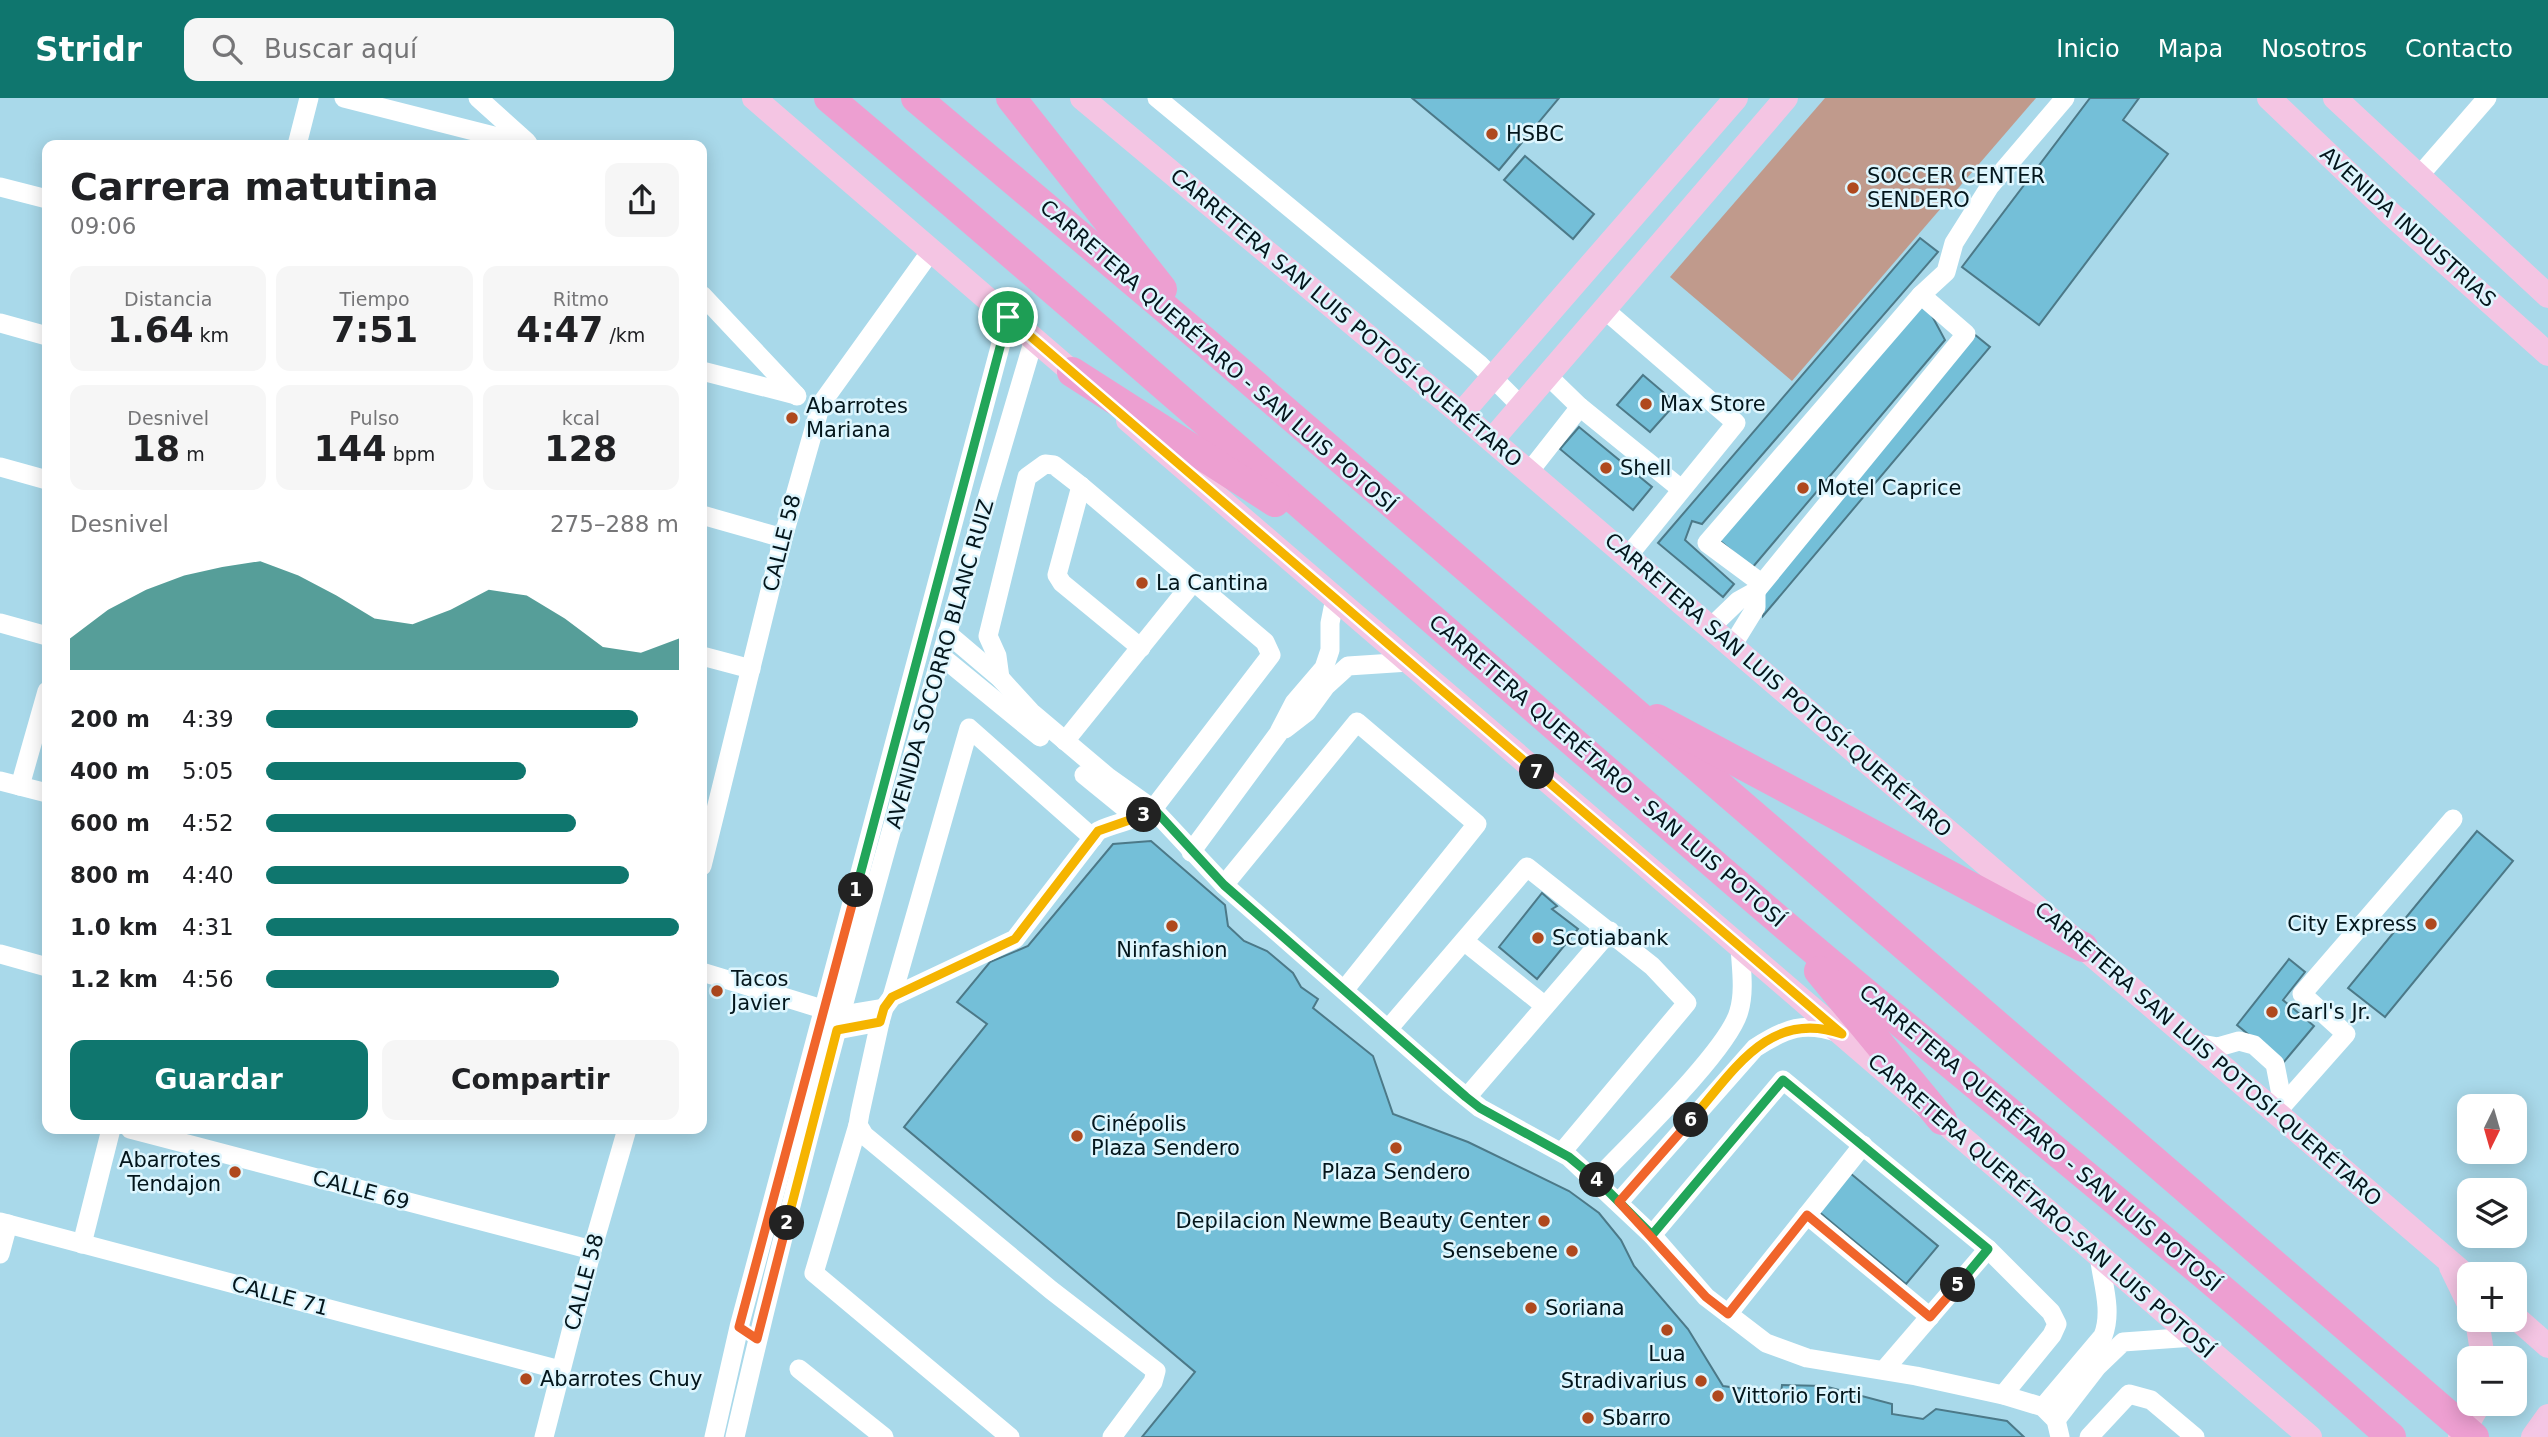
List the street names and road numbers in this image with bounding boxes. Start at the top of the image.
street label: AVENIDA INDUSTRIAS [2315,142,2501,312]
street label: CARRETERA SAN LUIS POTOSÍ-QUERÉTARO [1165,163,1527,472]
street label: CARRETERA QUERÉTARO - SAN LUIS POTOSÍ [1035,194,1402,517]
street label: CALLE 58 [758,492,806,594]
street label: AVENIDA SOCORRO BLANC RUIZ [881,497,999,831]
street label: CARRETERA SAN LUIS POTOSÍ-QUERÉTARO [1600,527,1957,842]
street label: CARRETERA QUERÉTARO - SAN LUIS POTOSÍ [1424,609,1791,932]
street label: CARRETERA SAN LUIS POTOSÍ-QUERÉTARO [2030,896,2387,1211]
street label: CARRETERA QUERÉTARO - SAN LUIS POTOSÍ [1855,979,2226,1296]
street label: CARRETERA QUERÉTARO-SAN LUIS POTOSÍ [1863,1048,2220,1363]
street label: CALLE 69 [310,1166,412,1214]
street label: CALLE 58 [560,1231,608,1333]
street label: CALLE 71 [229,1272,331,1320]

